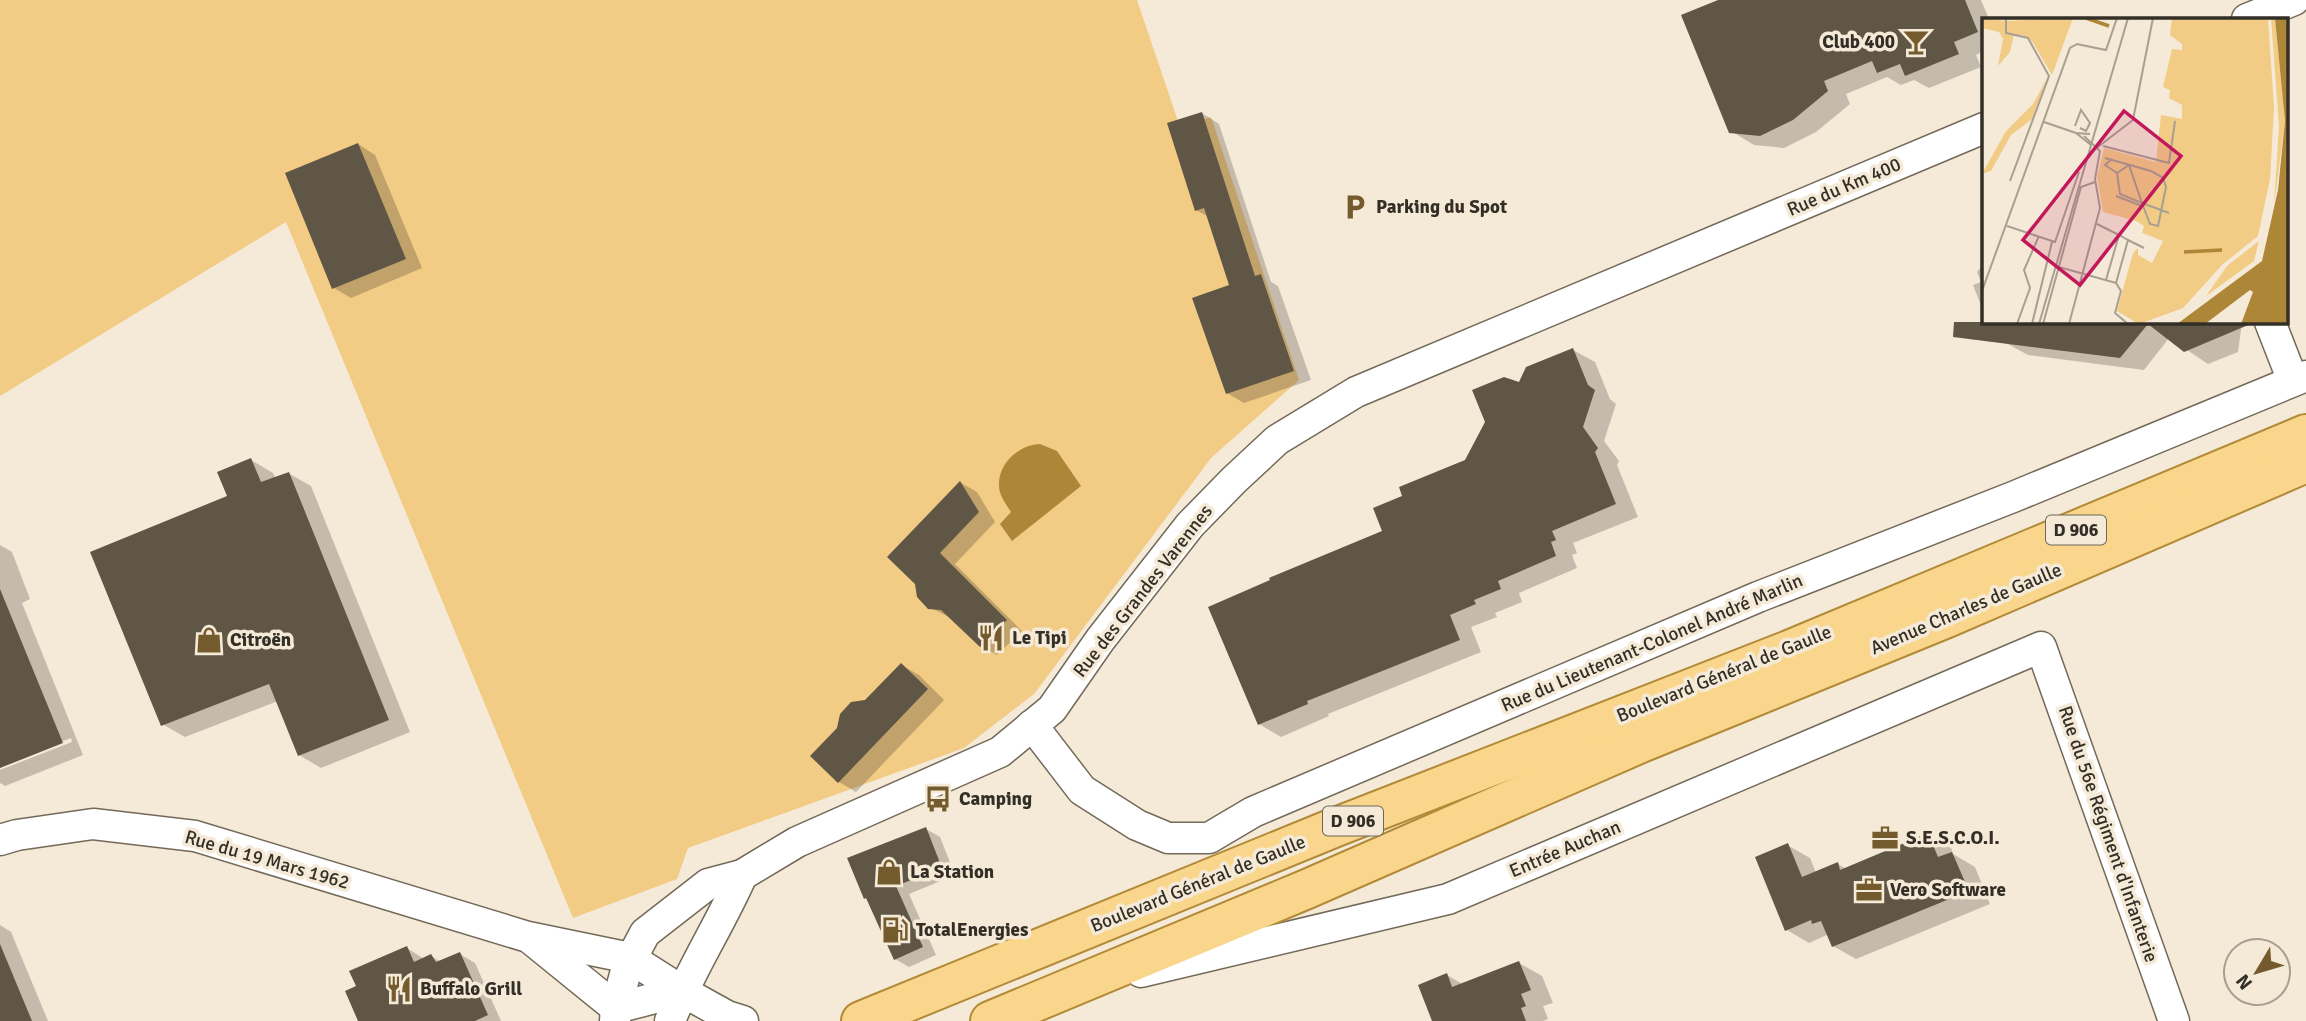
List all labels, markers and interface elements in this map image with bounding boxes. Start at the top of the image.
inset map [1982,18,2288,324]
bar icon: Club 400 [1901,27,1931,57]
place label: Club 400 [1822,30,1895,54]
street label: Rue du Km 400 [1784,152,1904,222]
parking icon: Parking du Spot [1340,192,1370,222]
place label: Parking du Spot [1376,195,1507,219]
street label: Rue des Grandes Varennes [1068,500,1218,682]
road number: D 906 [2046,516,2106,544]
street label: Avenue Charles de Gaulle [1867,558,2065,660]
street label: Rue du Lieutenant-Colonel André Marlin [1498,568,1806,718]
street label: Boulevard Général de Gaulle [1613,620,1835,728]
restaurant icon: Le Tipi [976,623,1006,653]
shop icon: Citroën [194,625,224,655]
place label: Le Tipi [1012,626,1067,650]
place label: Citroën [230,628,291,652]
street label: Rue du 56e Régiment d'Infanterie [2053,703,2163,965]
bus stop icon: Camping [923,784,953,814]
place label: Camping [959,787,1032,811]
road number: D 906 [1323,806,1383,836]
street label: Entrée Auchan [1506,815,1624,883]
office icon: S.E.S.C.O.I. [1870,823,1900,853]
street label: Rue du 19 Mars 1962 [182,825,352,895]
place label: S.E.S.C.O.I. [1906,826,2000,850]
street label: Boulevard Général de Gaulle [1087,830,1309,938]
shop icon: La Station [874,857,904,887]
place label: La Station [910,860,994,884]
office icon: Vero Software [1854,875,1884,905]
place label: Vero Software [1890,878,2006,902]
fuel station icon: TotalEnergies [880,915,910,945]
place label: TotalEnergies [916,918,1028,942]
north arrow [2222,937,2292,1007]
text: N [2231,969,2258,994]
restaurant icon: Buffalo Grill [384,974,414,1004]
place label: Buffalo Grill [420,977,522,1001]

